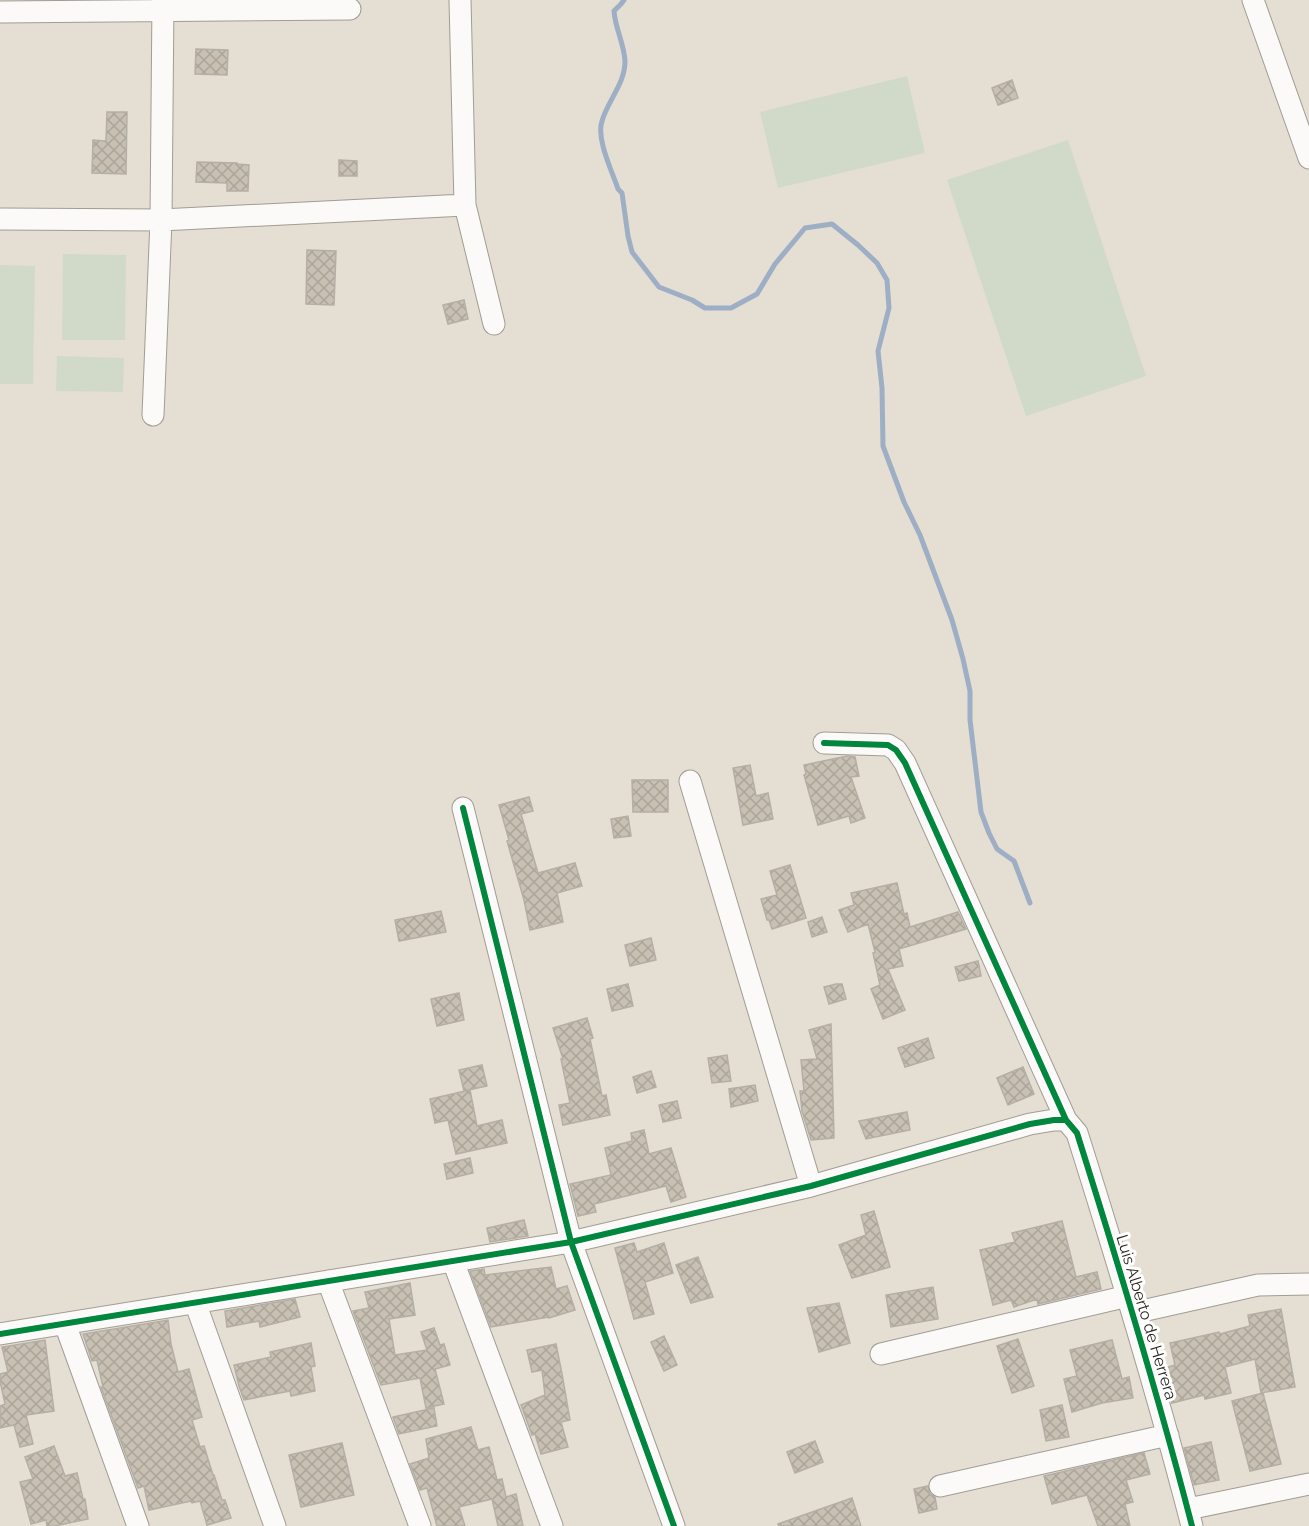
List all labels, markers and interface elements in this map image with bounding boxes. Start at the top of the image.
street label: Luis Alberto de Herrera [1112,1232,1181,1402]

